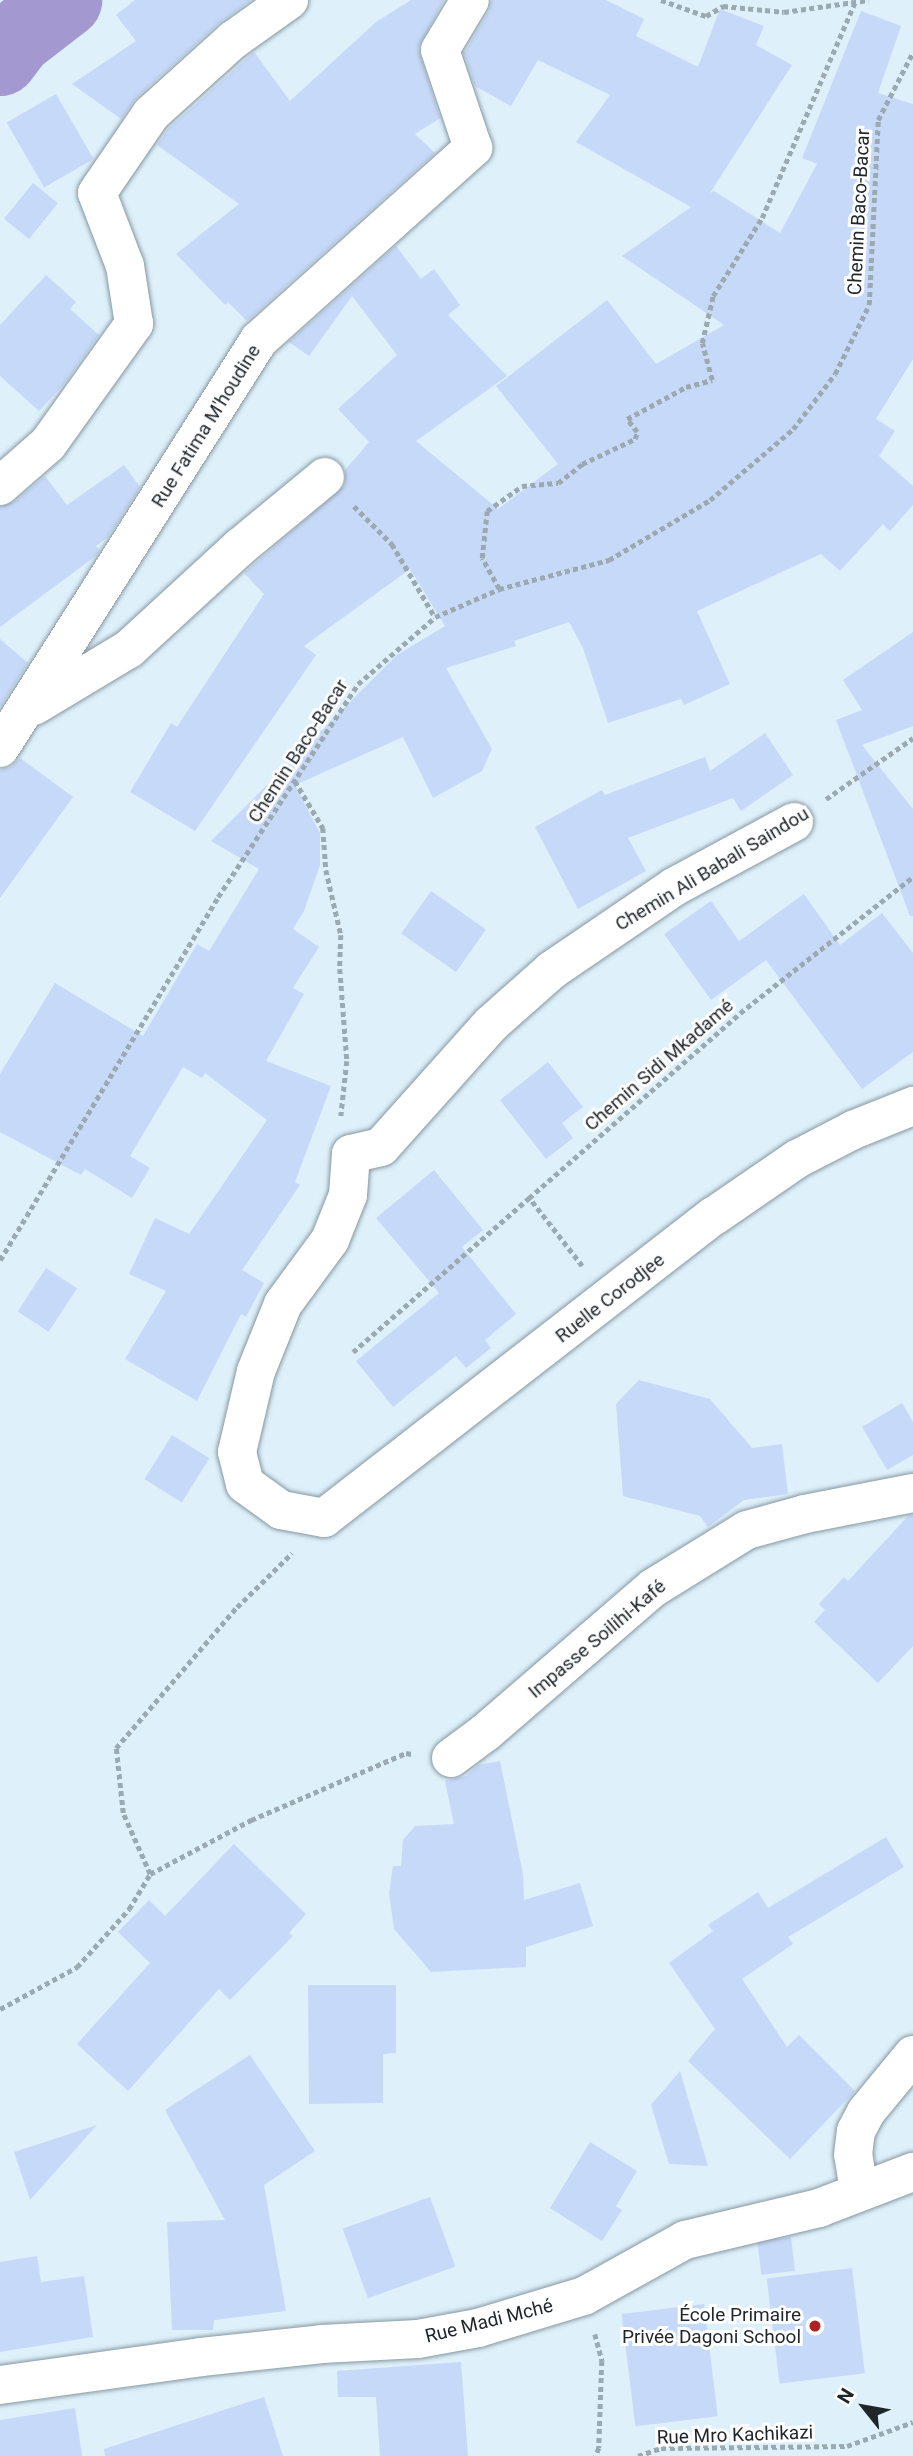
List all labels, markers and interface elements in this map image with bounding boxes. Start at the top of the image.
street label: Chemin Baco-Bacar [843,128,875,296]
street label: Rue Fatima M'houdine [147,340,265,512]
street label: Chemin Baco-Bacar [243,675,353,827]
street label: Chemin Ali Babali Saindou [611,802,813,936]
street label: Chemin Sidi Mkadamé [580,994,738,1136]
street label: Ruelle Corodjee [551,1248,669,1348]
street label: Impasse Soilihi-Kafé [524,1575,670,1703]
street label: Rue Madi Mché [423,2294,555,2348]
place label: École Primaire Privée Dagoni School [622,2304,801,2348]
marker: École Primaire Privée Dagoni School [807,2318,823,2334]
north arrow [829,2372,899,2442]
text: N [832,2384,859,2408]
street label: Rue Mro Kachikazi [656,2421,814,2449]

